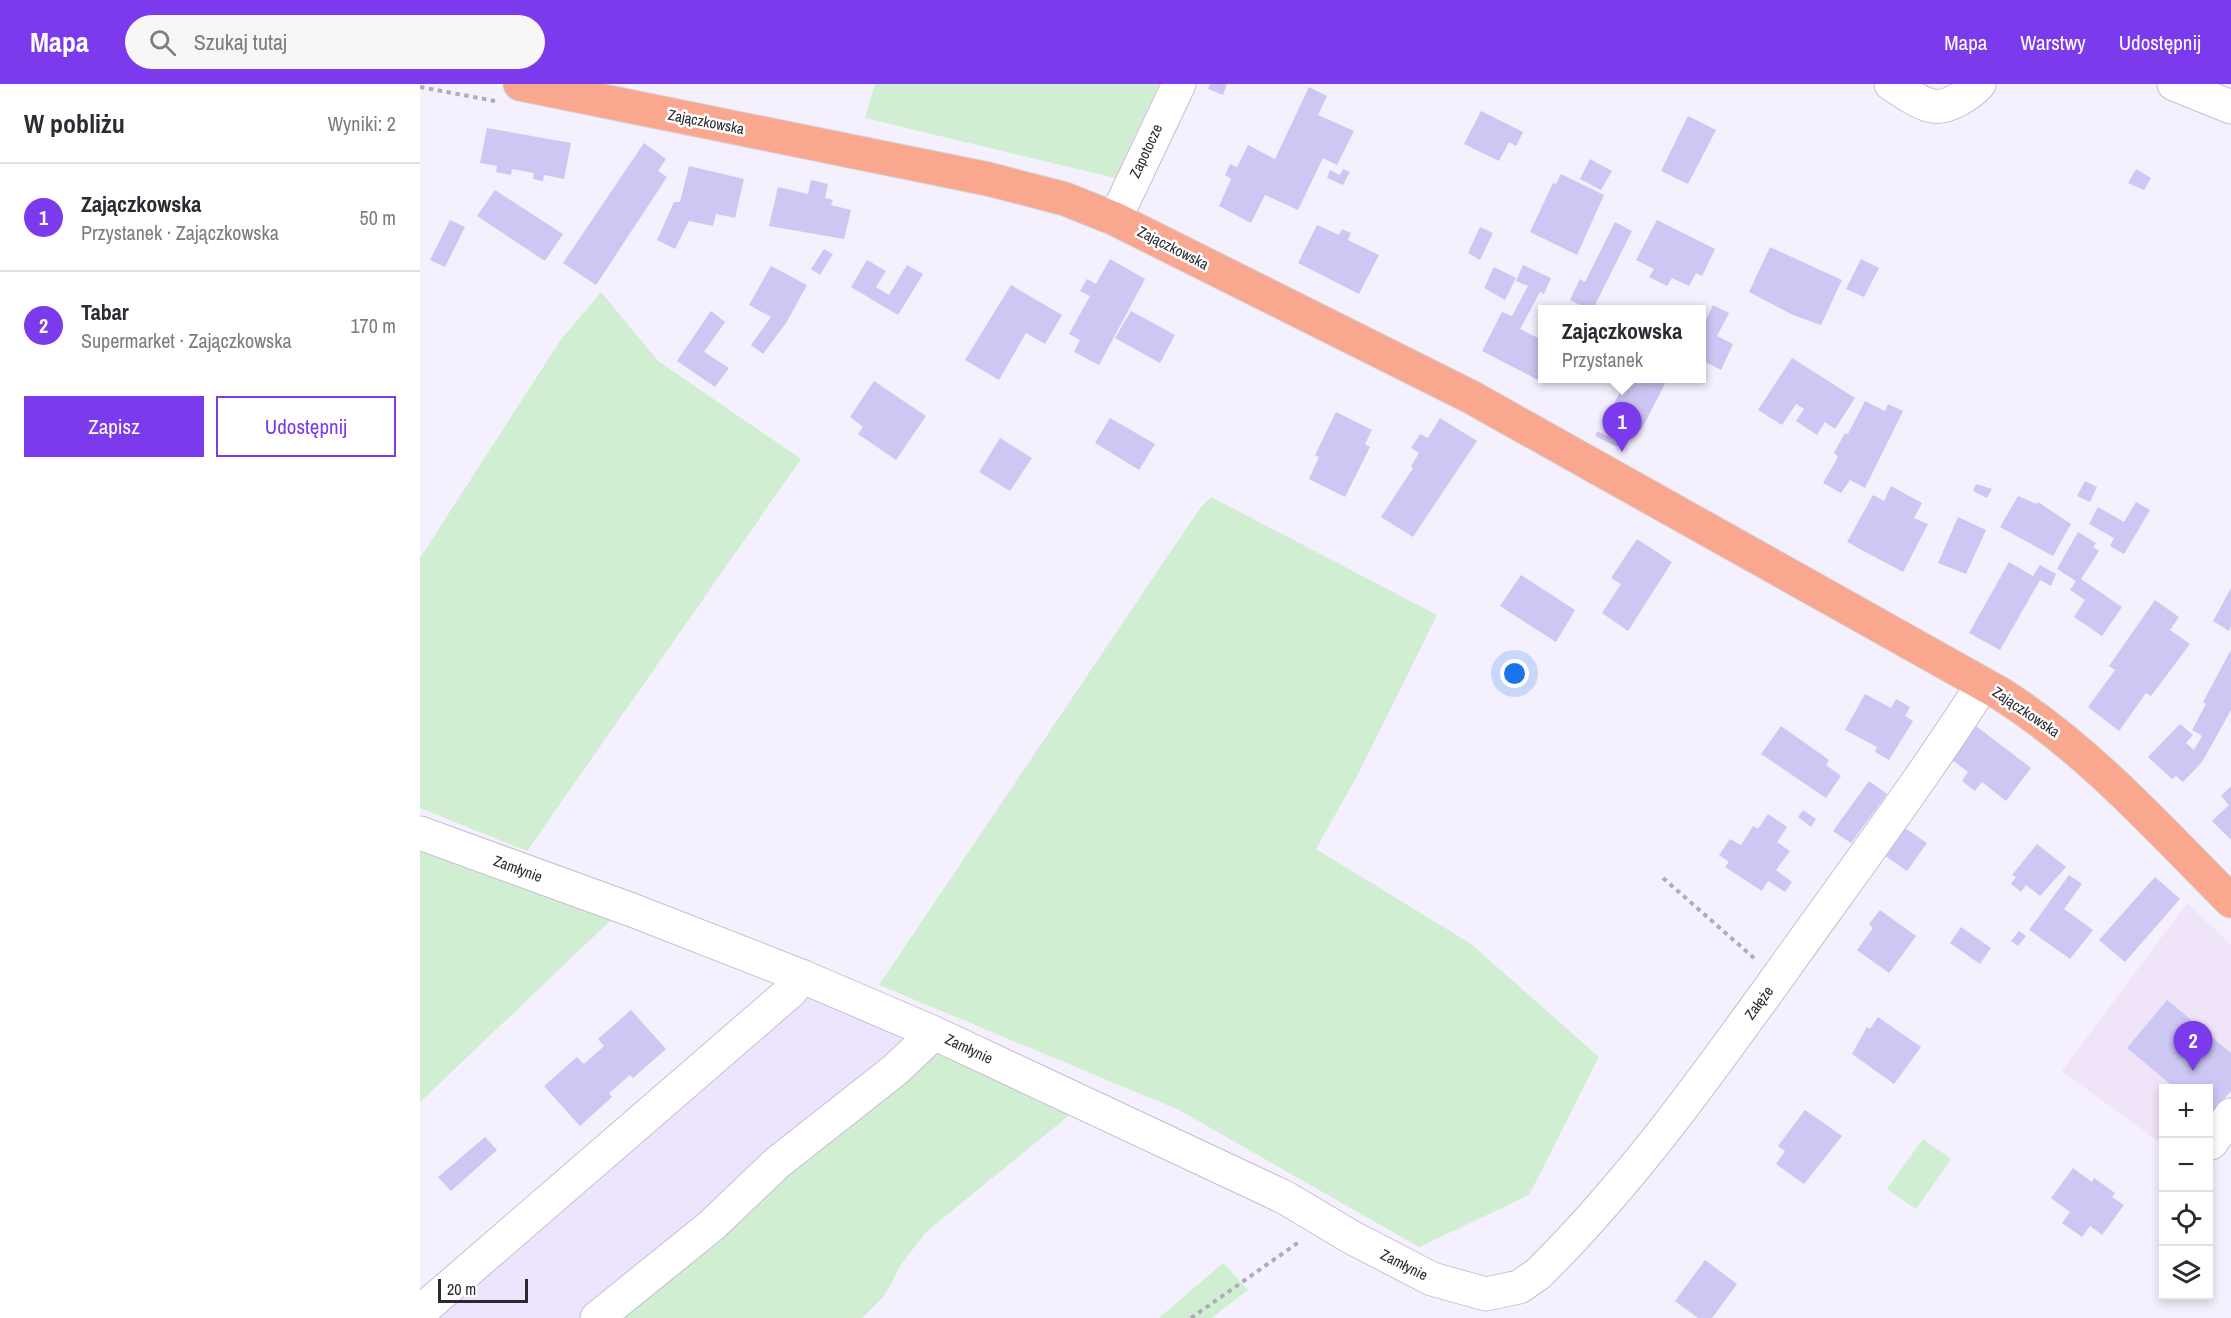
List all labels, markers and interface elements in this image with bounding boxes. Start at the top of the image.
search box [125,15,545,69]
text: Mapa [30,23,89,61]
icon: search [146,26,179,59]
text: Szukaj tutaj [194,27,287,57]
text: Mapa [1944,28,1987,57]
text: Warstwy [2020,28,2086,57]
text: Udostępnij [2119,28,2201,57]
street label: Zajączkowska [666,104,746,139]
text: W pobliżu [24,106,125,141]
text: Wyniki: 2 [328,110,396,137]
street label: Zapotocze [1124,120,1167,181]
text: Zajączkowska [81,189,201,219]
text: 1 [39,204,48,231]
text: 50 m [360,204,396,231]
text: Przystanek · Zajączkowska [81,219,279,246]
street label: Zajączkowska [1134,221,1213,275]
text: Tabar [81,297,129,327]
popup [1538,305,1706,383]
text: 2 [39,312,48,339]
text: 170 m [350,312,396,339]
text: Zajączkowska [1562,316,1682,346]
text: Supermarket · Zajączkowska [81,327,292,354]
text: Przystanek [1562,346,1643,373]
button: Zapisz [24,396,204,457]
button: Udostępnij [216,396,396,457]
pin: 1 [1602,402,1642,452]
your location [1500,659,1529,688]
street label: Zajączkowska [1988,681,2064,742]
street label: Zamłynie [491,850,546,887]
street label: Załęże [1739,981,1778,1024]
pin: 2 [2174,1022,2212,1071]
street label: Zamłynie [942,1028,997,1069]
map controls [2159,1084,2213,1300]
button: + [2159,1084,2213,1138]
button: − [2159,1138,2213,1192]
button: locate [2159,1192,2213,1246]
street label: Zamłynie [1377,1244,1432,1285]
button: layers [2159,1246,2213,1300]
scale bar [438,1276,528,1304]
text: 20 m [447,1278,476,1300]

